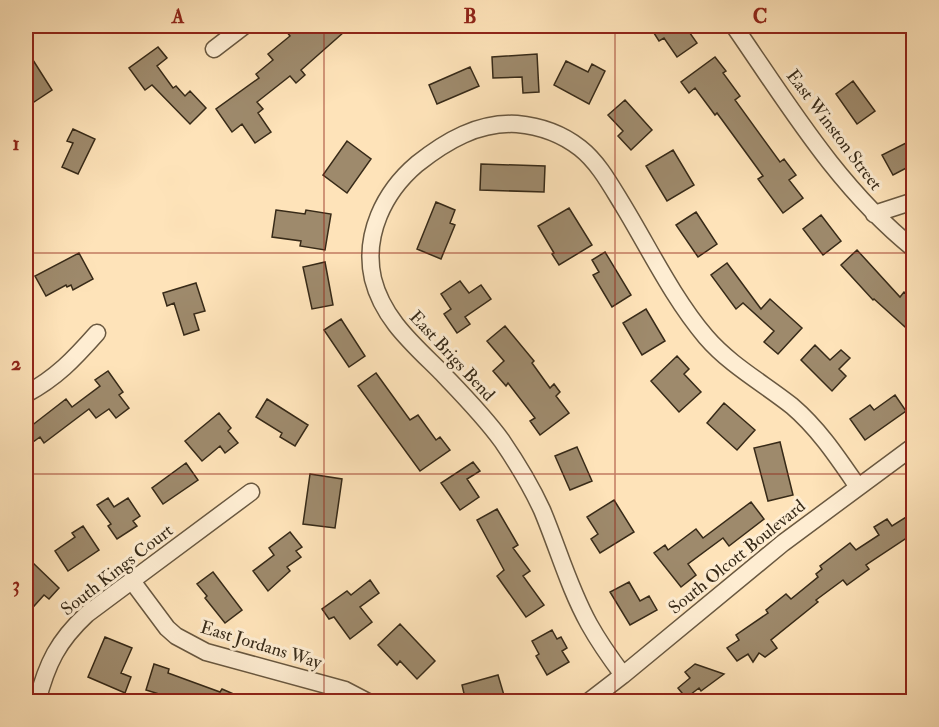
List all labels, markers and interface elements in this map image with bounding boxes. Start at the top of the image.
text: A [171,4,185,29]
text: B [463,4,477,29]
text: C [753,4,767,29]
street label: East Winston Street [781,65,887,195]
text: 1 [12,131,20,156]
street label: East Brigs Bend [404,306,500,406]
text: 2 [11,351,21,376]
street label: South Olcott Boulevard [664,495,810,619]
street label: South Kings Court [56,519,178,621]
text: 3 [12,572,20,597]
street label: East Jordans Way [198,616,326,675]

